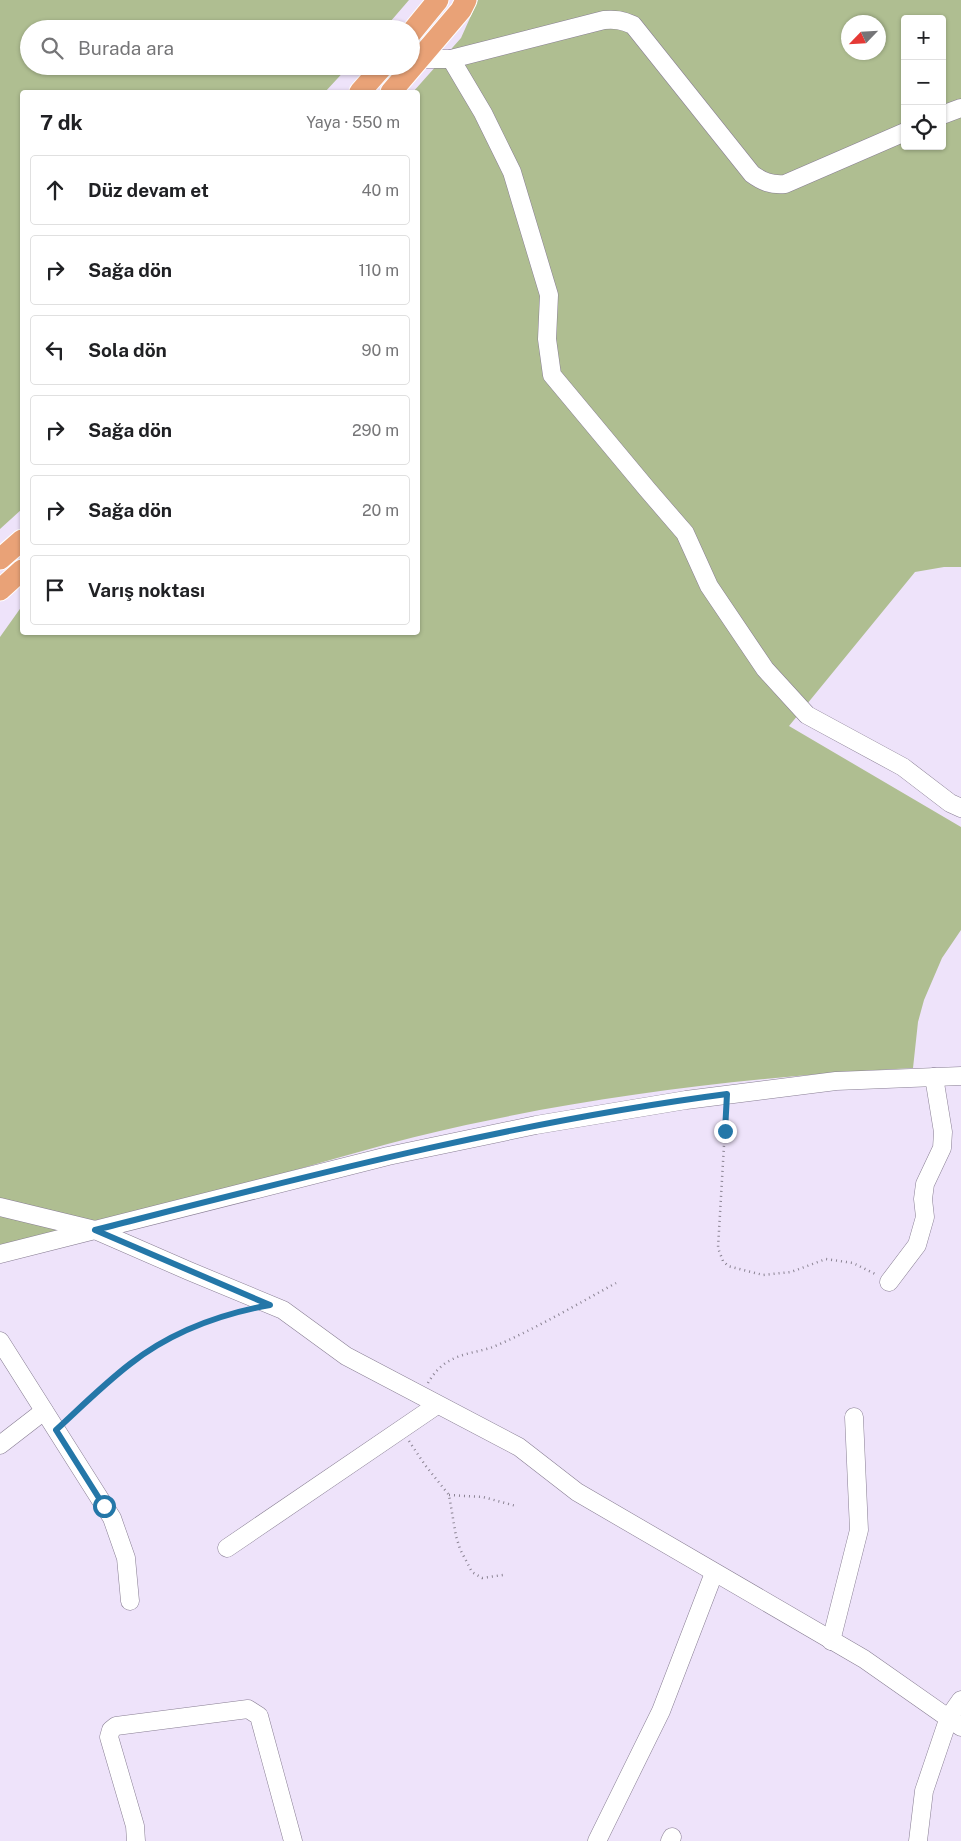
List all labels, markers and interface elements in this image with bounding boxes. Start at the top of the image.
north arrow [841,15,886,60]
map controls [901,15,946,150]
button: + [901,15,946,60]
search box [20,20,420,75]
icon: search [38,34,66,62]
text: Burada ara [78,37,174,59]
button: − [901,60,946,105]
button: locate [901,105,946,150]
text: 7 dk [40,110,83,135]
text: Yaya · 550 m [306,113,400,132]
icon: ahead [41,176,69,204]
text: Düz devam et [88,179,209,201]
text: 40 m [361,181,399,200]
icon: right [41,256,69,284]
text: Sağa dön [88,259,172,281]
text: 110 m [358,261,399,280]
icon: left [41,336,69,364]
text: Sola dön [88,339,167,361]
text: 90 m [362,341,399,360]
icon: right [41,416,69,444]
text: Sağa dön [88,419,172,441]
text: 290 m [352,421,399,440]
icon: right [41,496,69,524]
text: Sağa dön [88,499,172,521]
text: 20 m [362,501,399,520]
icon: arrive [41,576,69,604]
text: Varış noktası [88,579,205,601]
route end [714,1120,737,1143]
route start [93,1495,116,1518]

